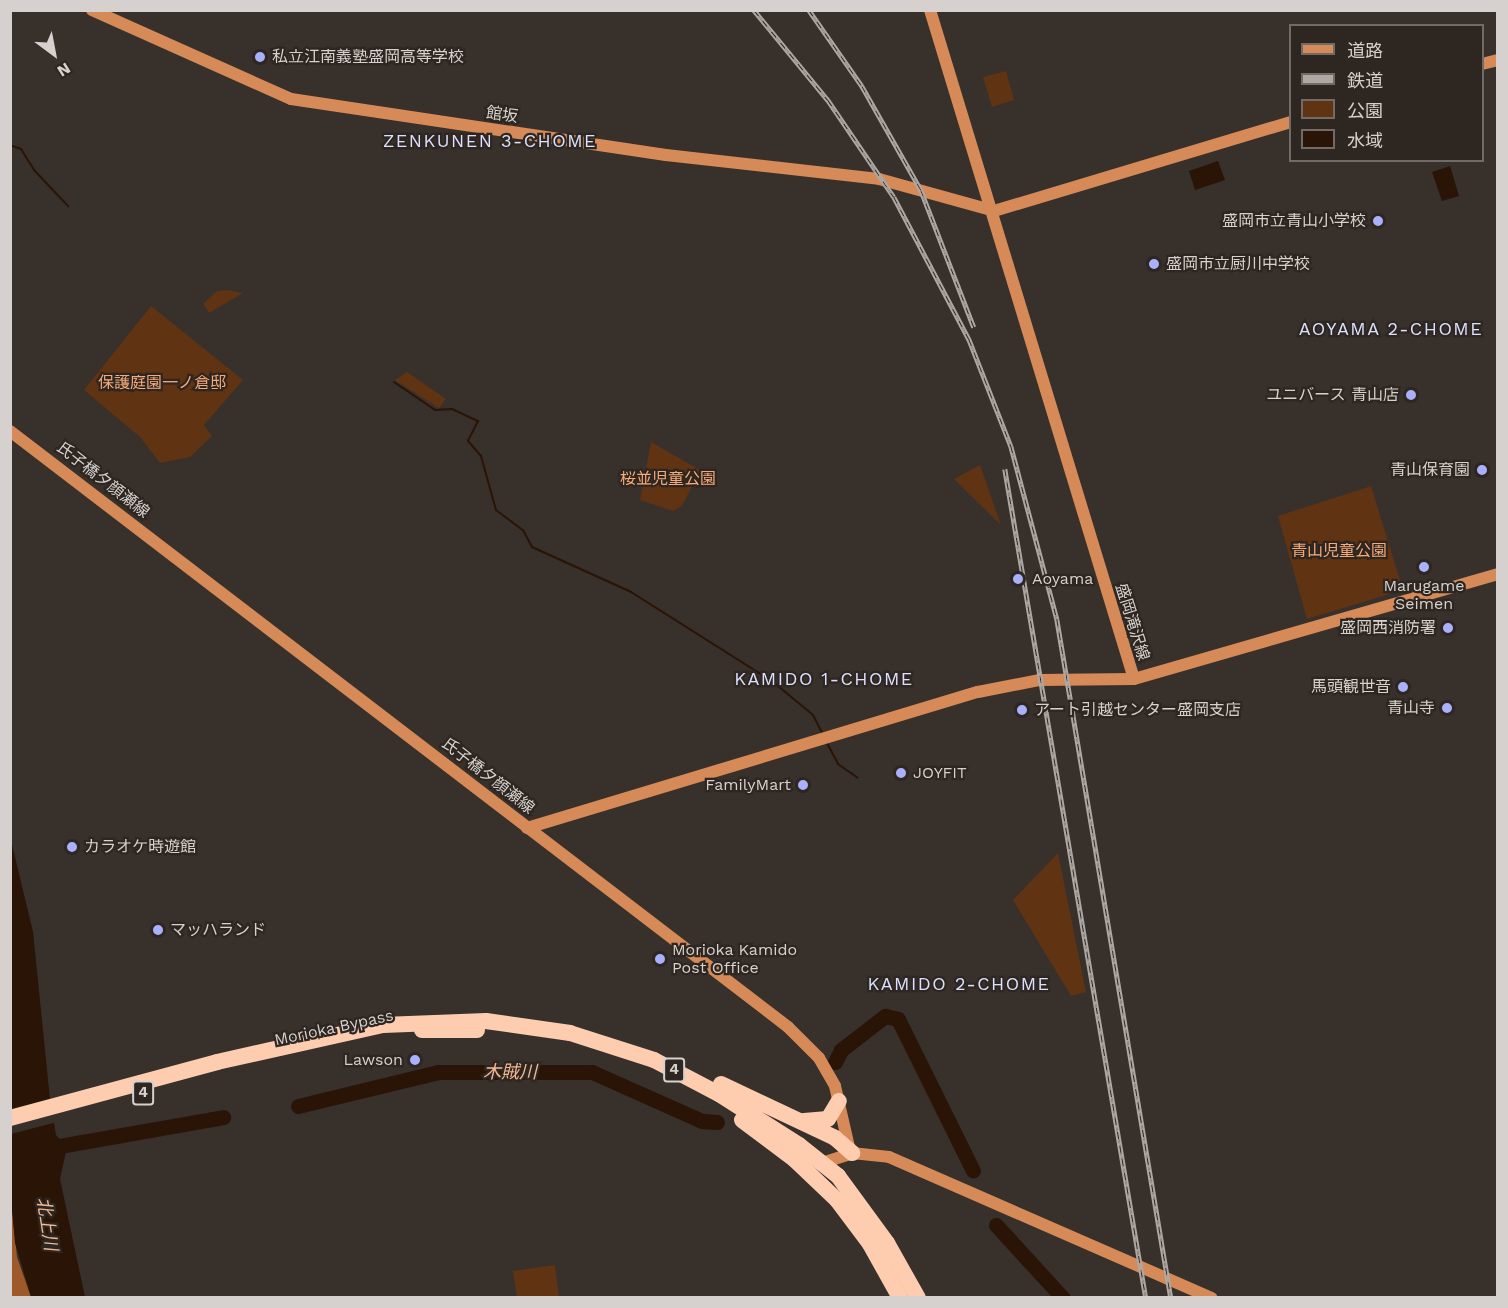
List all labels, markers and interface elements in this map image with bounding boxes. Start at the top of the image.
north arrow [24,24,84,84]
legend [1289,24,1484,162]
text: 道路 [1347,40,1383,61]
place label: 私立江南義塾盛岡高等学校 [272,47,464,67]
marker: 私立江南義塾盛岡高等学校 [253,50,267,64]
text: N [54,58,74,81]
text: 鉄道 [1347,70,1383,91]
text: 公園 [1347,100,1383,121]
street label: 館坂 [485,103,519,127]
district label: ZENKUNEN 3-CHOME [383,130,597,152]
text: 水域 [1347,130,1383,151]
place label: 盛岡市立青山小学校 [1222,211,1366,231]
marker: 盛岡市立青山小学校 [1371,214,1385,228]
place label: 盛岡市立厨川中学校 [1166,254,1310,274]
marker: 盛岡市立厨川中学校 [1147,257,1161,271]
district label: AOYAMA 2-CHOME [1298,318,1484,340]
park label: 保護庭園一ノ倉邸 [98,373,226,393]
place label: ユニバース 青山店 [1266,385,1399,405]
marker: ユニバース 青山店 [1404,388,1418,402]
street label: 氏子橋夕顔瀬線 [53,438,153,522]
place label: 青山保育園 [1390,460,1470,480]
marker: 青山保育園 [1475,463,1489,477]
park label: 桜並児童公園 [620,469,716,489]
park label: 青山児童公園 [1291,541,1387,561]
marker: Marugame Seimen [1417,560,1431,574]
place label: Aoyama [1032,569,1093,589]
marker: Aoyama [1009,570,1027,588]
place label: Marugame Seimen [1383,576,1465,614]
street label: 盛岡滝沢線 [1111,581,1153,663]
place label: 盛岡西消防署 [1340,618,1436,638]
marker: 盛岡西消防署 [1441,621,1455,635]
district label: KAMIDO 1-CHOME [734,668,914,690]
place label: 馬頭観世音 [1311,677,1391,697]
marker: 馬頭観世音 [1396,680,1410,694]
place label: 青山寺 [1387,698,1435,718]
place label: アート引越センター盛岡支店 [1034,700,1241,720]
marker: 青山寺 [1440,701,1454,715]
marker: アート引越センター盛岡支店 [1015,703,1029,717]
street label: 氏子橋夕顔瀬線 [438,734,538,818]
place label: JOYFIT [913,763,967,783]
marker: JOYFIT [894,766,908,780]
place label: FamilyMart [705,775,791,795]
marker: FamilyMart [796,778,810,792]
place label: カラオケ時遊館 [84,837,196,857]
marker: カラオケ時遊館 [65,840,79,854]
place label: マッハランド [170,920,266,940]
marker: マッハランド [151,923,165,937]
place label: Morioka Kamido Post Office [672,940,797,978]
marker: Morioka Kamido Post Office [653,952,667,966]
district label: KAMIDO 2-CHOME [867,973,1051,995]
street label: Morioka Bypass [273,1006,395,1050]
place label: Lawson [343,1050,403,1070]
marker: Lawson [408,1053,422,1067]
road number: 4 [662,1058,686,1082]
water label: 木賊川 [483,1061,537,1083]
road number: 4 [131,1081,155,1105]
water label: 北上川 [32,1196,62,1252]

